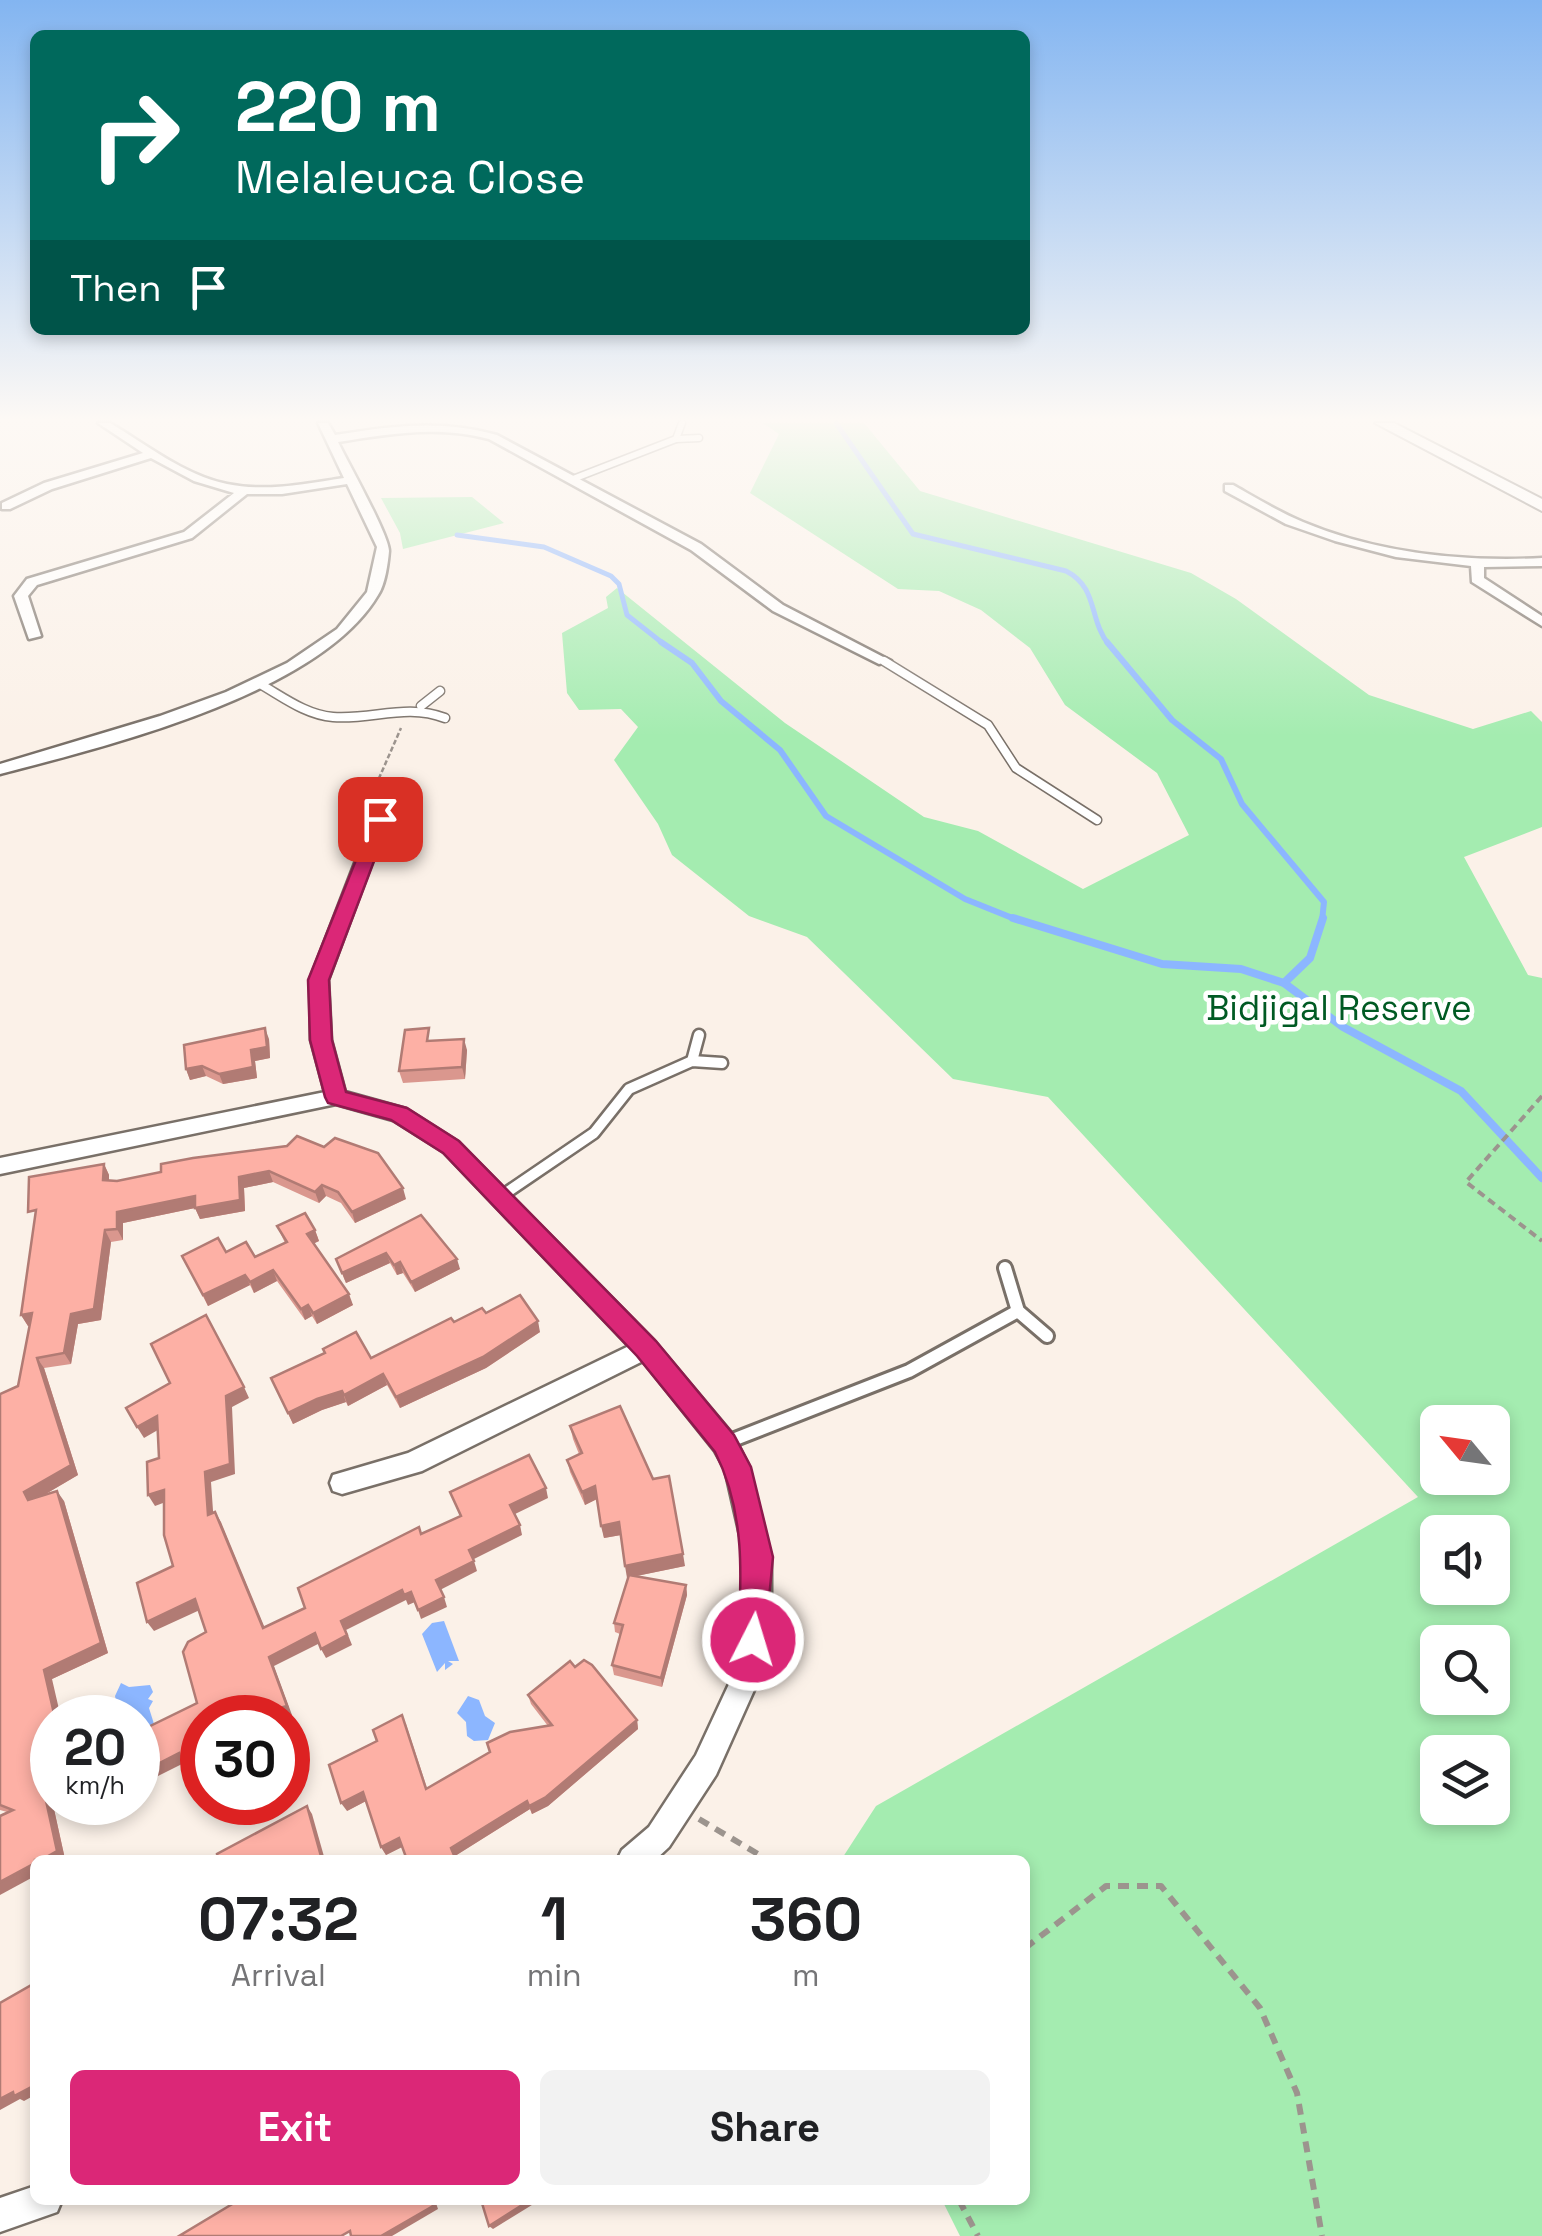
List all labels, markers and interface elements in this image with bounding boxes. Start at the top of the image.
text: 220 m [235,62,441,151]
icon: right [70,70,200,200]
text: Melaleuca Close [235,149,585,206]
icon: arrive [181,260,236,315]
text: Then [70,264,161,312]
pin [338,777,423,862]
icon: arrive [353,792,408,847]
park label: Bidjigal Reserve [1206,986,1472,1030]
north arrow [1420,1405,1510,1495]
map controls [1420,1405,1510,1825]
button: sound [1420,1515,1510,1605]
position arrow [701,1588,805,1692]
button: search [1420,1625,1510,1715]
speed limit sign: 30 [180,1695,310,1825]
text: 20 [64,1716,126,1780]
button: layers [1420,1735,1510,1825]
text: km/h [65,1769,125,1801]
text: 07:32 [198,1881,359,1958]
text: 1 [541,1881,568,1958]
text: 360 [750,1881,862,1958]
text: Arrival [231,1955,326,1995]
text: min [527,1955,582,1995]
text: m [792,1955,820,1995]
button: Exit [70,2070,520,2185]
button: Share [540,2070,990,2185]

